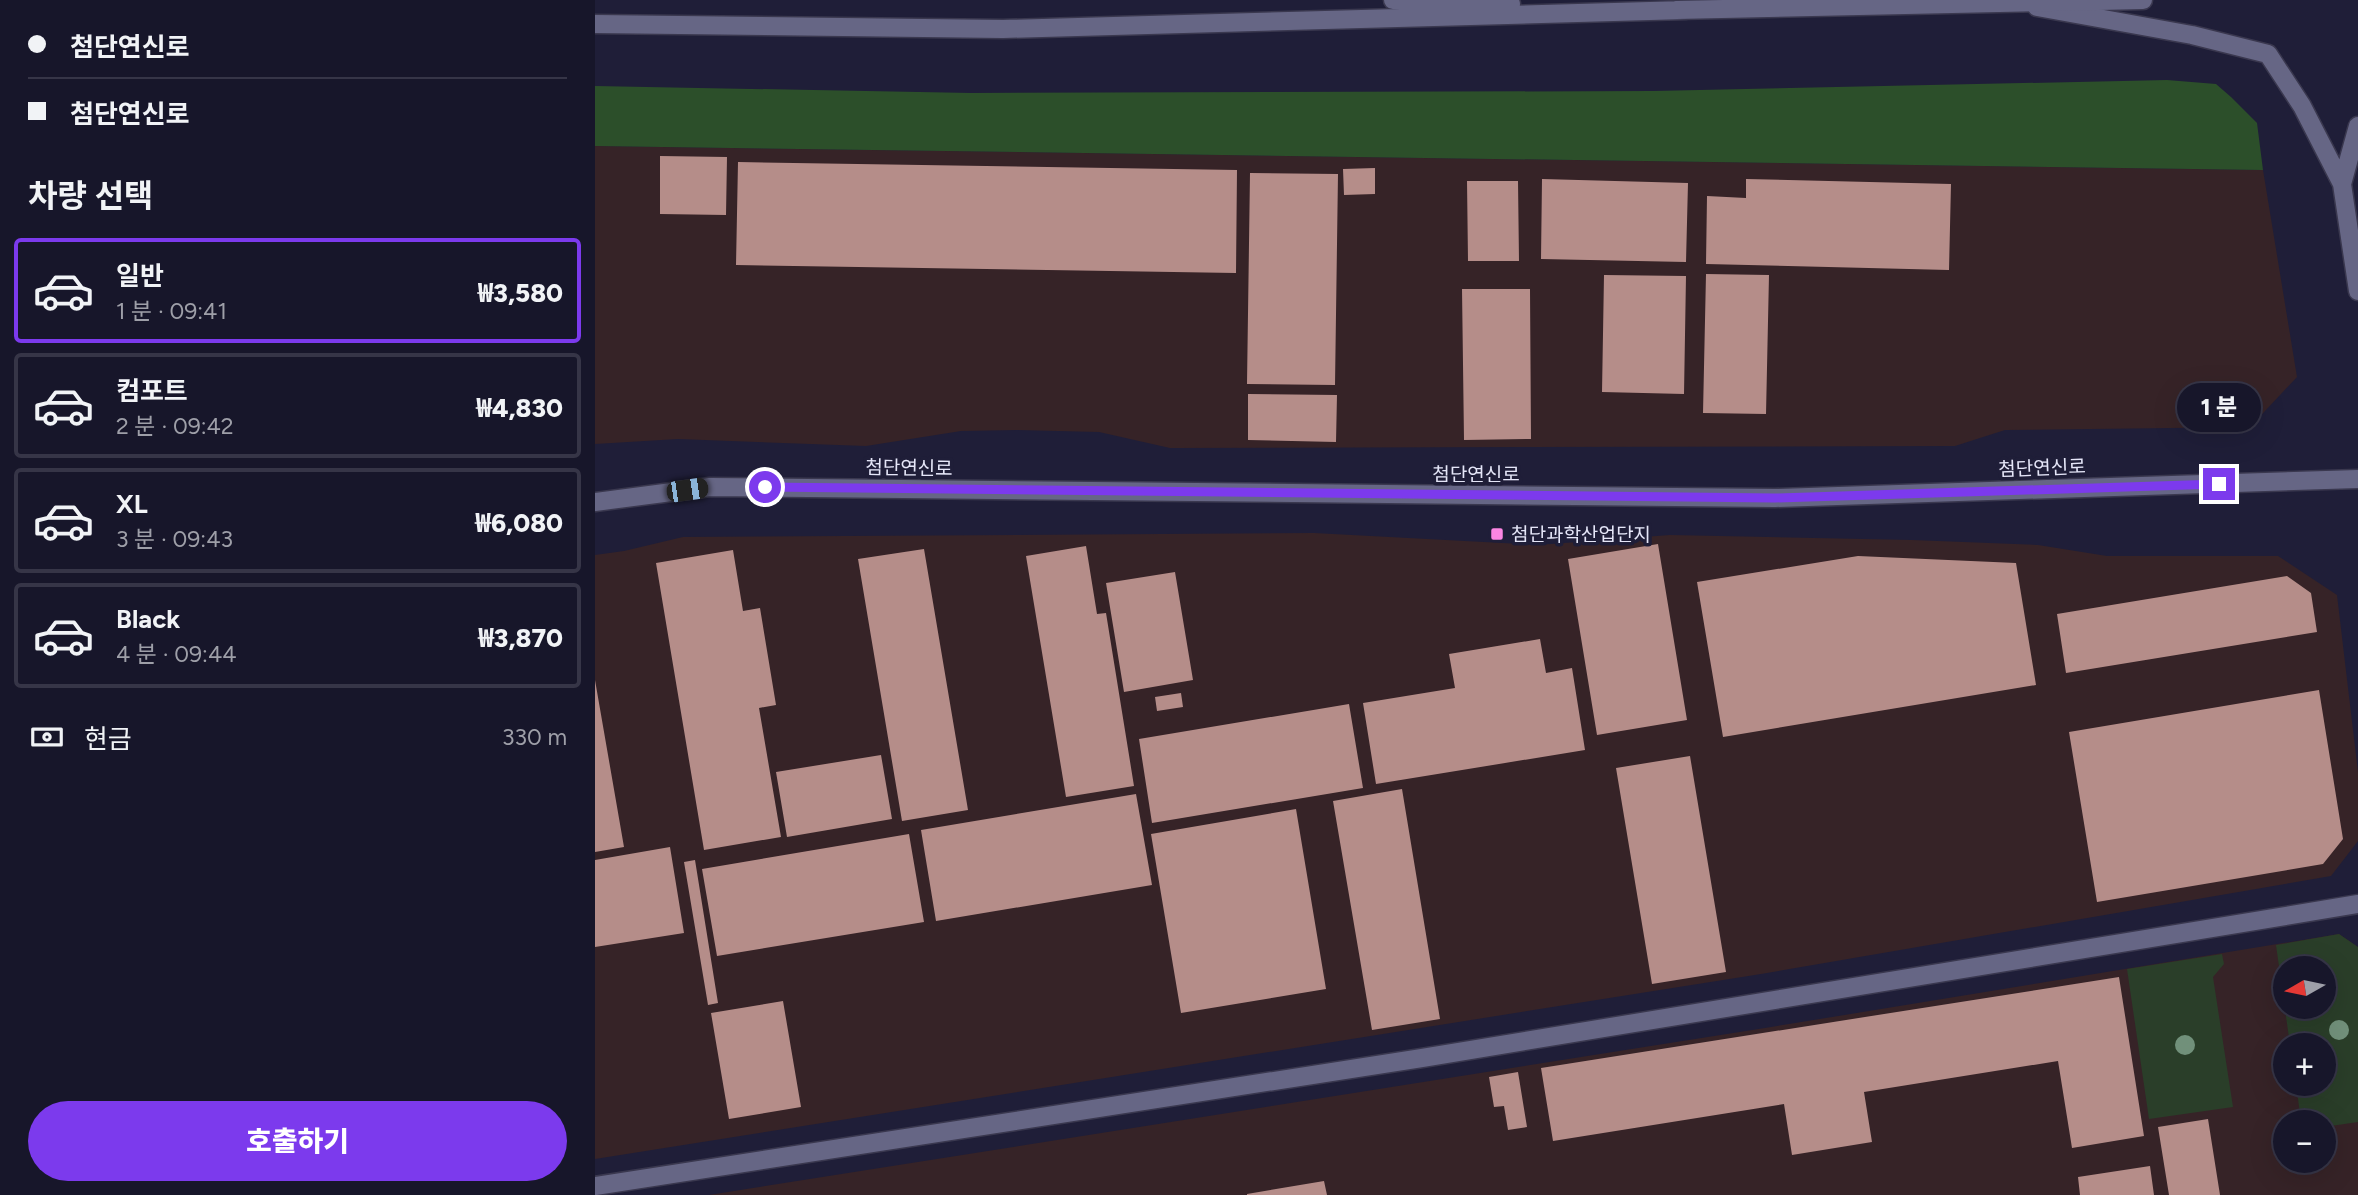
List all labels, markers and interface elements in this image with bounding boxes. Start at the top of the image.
text: 첨단연신로 [70,31,190,63]
text: 첨단연신로 [70,98,190,130]
text: 차량 선택 [28,177,153,215]
icon: car [32,259,95,322]
text: 일반 [116,260,164,292]
text: ₩3,580 [478,277,563,309]
text: 1 분 · 09:41 [116,297,227,325]
icon: car [32,374,95,437]
text: 컴포트 [116,375,188,407]
callout: 1 분 [2177,382,2261,432]
text: ₩4,830 [476,392,563,424]
text: 1 분 [2201,393,2237,421]
text: 2 분 · 09:42 [116,412,234,440]
street label: 첨단연신로 [1998,455,2086,481]
street label: 첨단연신로 [865,456,953,480]
street label: 첨단연신로 [1432,463,1520,486]
route end [2203,468,2235,500]
route start [749,471,781,503]
car [665,477,710,503]
text: XL [116,488,148,520]
icon: car [32,489,95,552]
text: ₩6,080 [475,507,563,539]
place label: 첨단과학산업단지 [1511,523,1651,546]
text: 3 분 · 09:43 [116,525,233,553]
marker: 첨단과학산업단지 [1489,526,1505,542]
text: Black [116,603,180,635]
icon: car [32,604,95,667]
text: ₩3,870 [478,622,563,654]
text: 4 분 · 09:44 [116,640,236,668]
icon: cash [28,718,66,756]
text: 현금 [84,723,132,755]
text: 330 m [502,723,567,751]
north arrow [2273,956,2336,1018]
map controls [2273,956,2336,1173]
button: + [2273,1033,2336,1096]
button: 호출하기 [28,1101,567,1181]
button: − [2273,1110,2336,1173]

